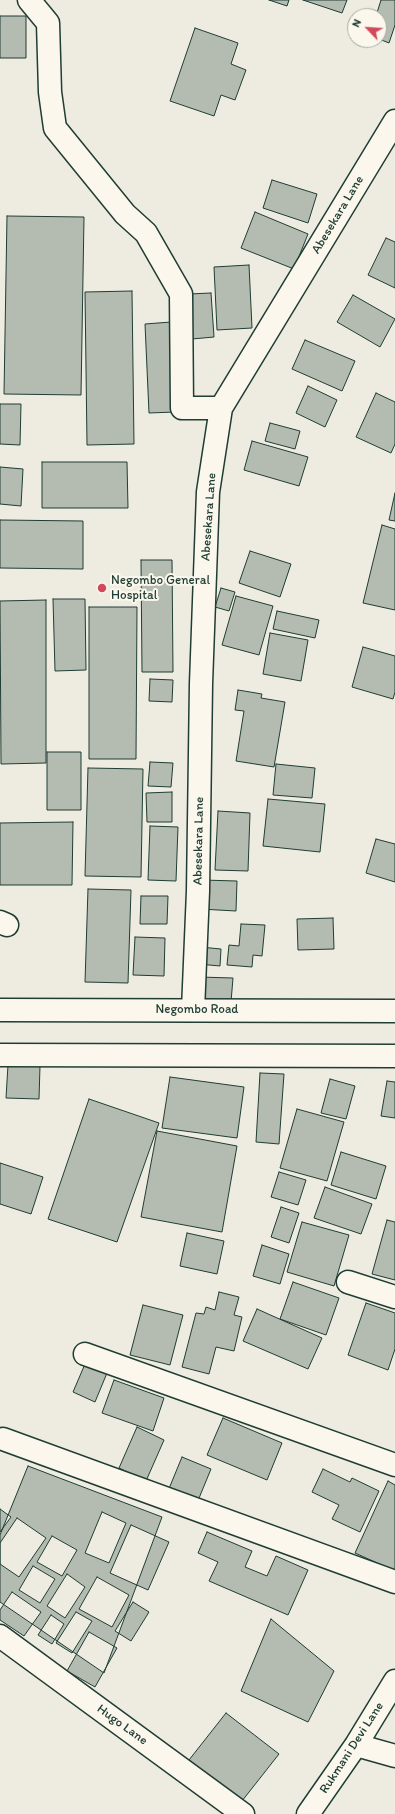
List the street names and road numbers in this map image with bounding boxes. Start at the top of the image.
street label: Abesekara Lane [309,173,367,257]
street label: Abesekara Lane [198,472,220,562]
street label: Abesekara Lane [190,797,208,885]
street label: Negombo Road [155,1002,239,1018]
street label: Rukmani Devi Lane [317,1699,387,1797]
street label: Hugo Lane [93,1701,151,1749]

